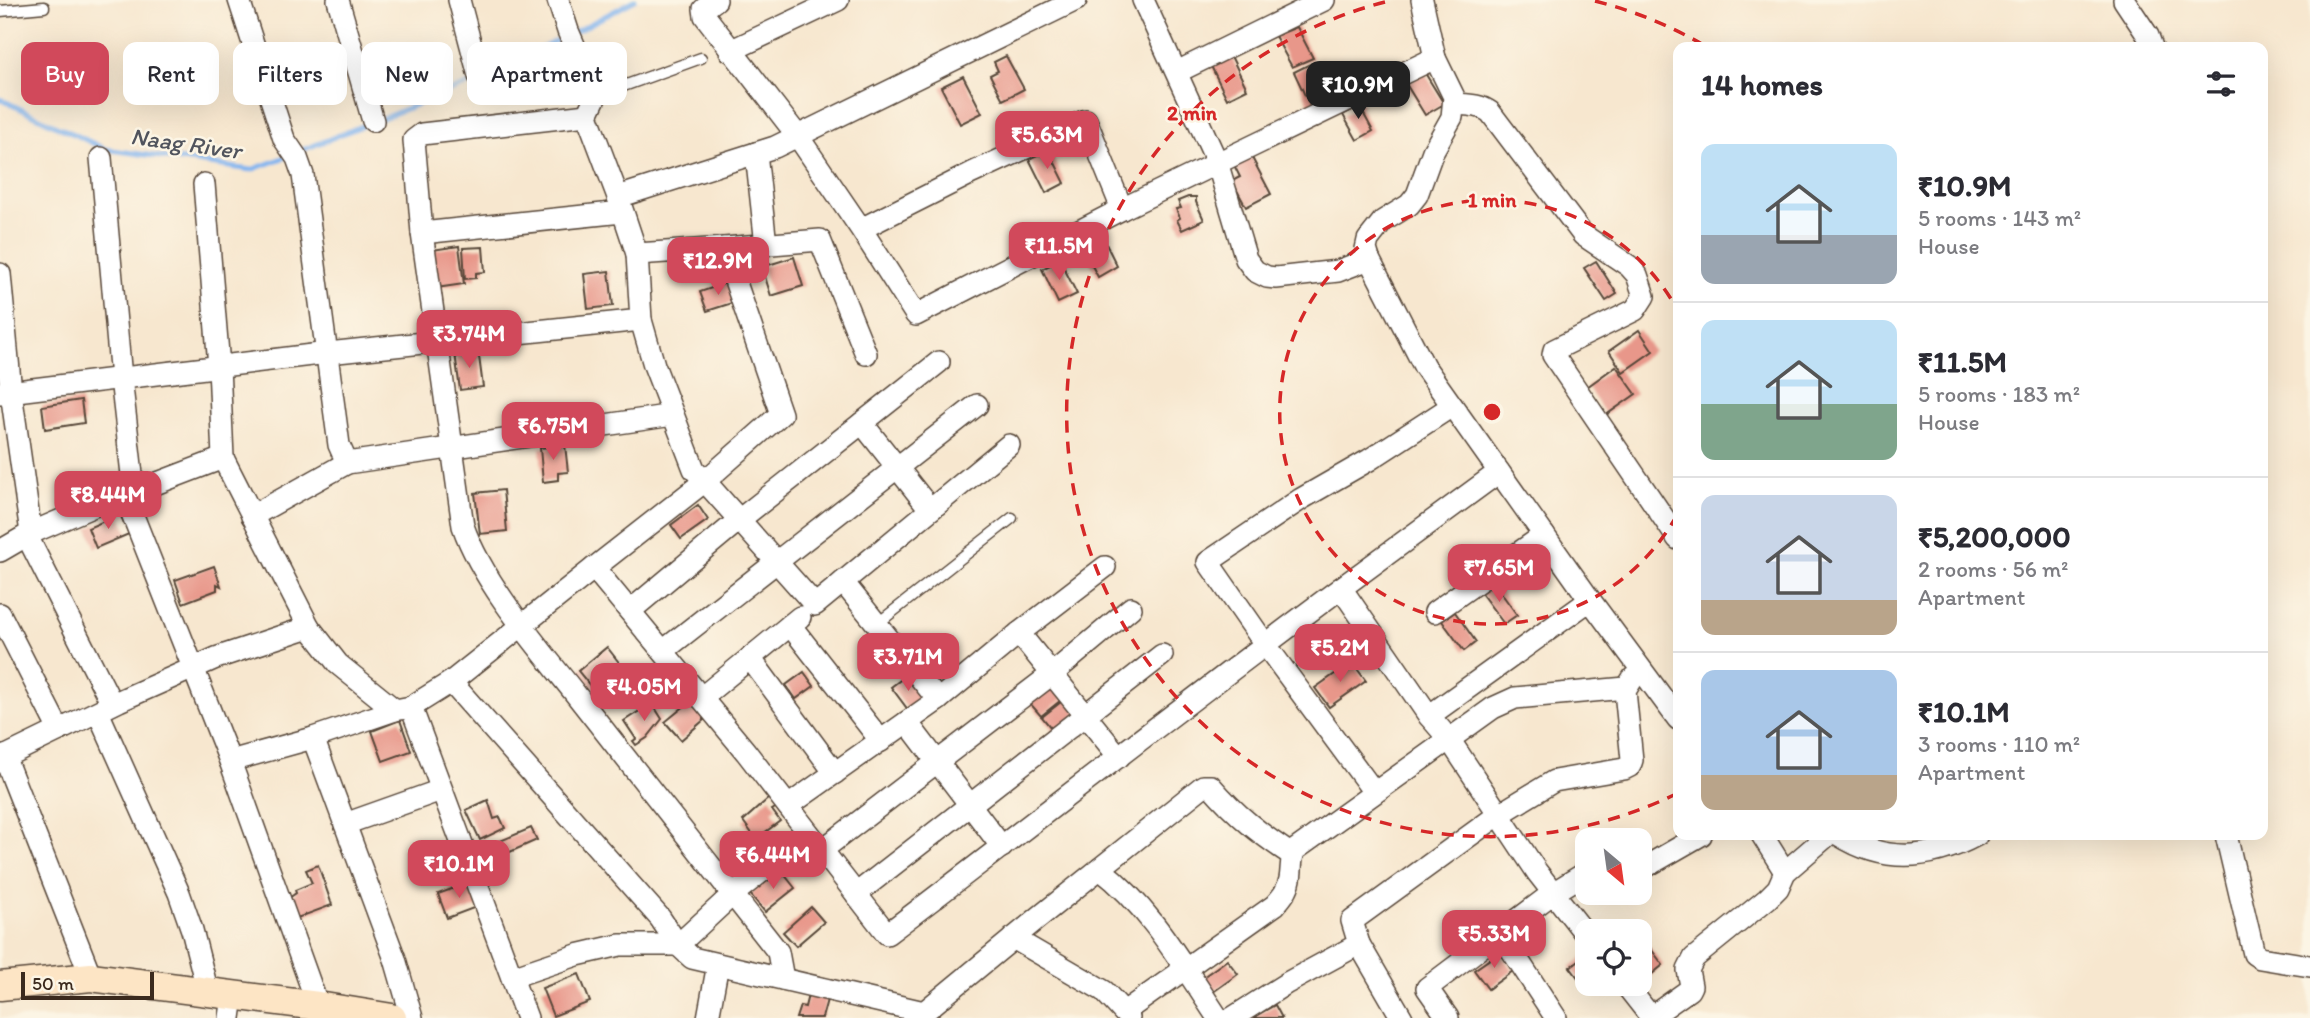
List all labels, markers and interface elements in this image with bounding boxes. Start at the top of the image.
chip: Buy [21,42,109,105]
chip: Rent [123,42,219,105]
chip: Filters [233,42,347,105]
chip: New [361,42,453,105]
chip: Apartment [467,42,627,105]
pin: ₹10.9M [1301,61,1415,121]
icon: filters [2202,65,2240,103]
text: 14 homes [1701,66,1823,103]
text: ₹10.9M [1322,70,1394,98]
text: 2 min [1167,100,1218,125]
pin: ₹5.63M [990,111,1104,171]
text: ₹5.63M [1011,120,1083,148]
water label: Naag River [129,121,246,165]
text: ₹10.9M [1918,167,2012,204]
icon: home [1757,172,1841,256]
text: 1 min [1468,187,1517,212]
text: 5 rooms · 143 m² [1918,204,2081,232]
pin: ₹11.5M [1002,222,1116,282]
text: ₹11.5M [1025,231,1093,259]
text: House [1918,232,1980,260]
pin: ₹12.9M [661,238,775,297]
text: ₹12.9M [683,246,753,274]
pin: ₹3.74M [412,310,526,370]
text: ₹3.74M [433,319,505,347]
text: ₹11.5M [1918,343,2007,380]
icon: home [1757,348,1841,432]
text: 5 rooms · 183 m² [1918,380,2080,408]
centre of rings [1480,400,1504,424]
pin: ₹6.75M [496,402,610,462]
text: House [1918,408,1980,436]
text: ₹6.75M [518,411,588,439]
pin: ₹8.44M [51,472,165,531]
text: ₹8.44M [70,480,146,508]
text: ₹5,200,000 [1918,518,2071,555]
icon: home [1757,523,1841,607]
pin: ₹7.65M [1442,544,1556,604]
text: ₹7.65M [1464,553,1534,581]
text: 2 rooms · 56 m² [1918,555,2069,583]
text: Apartment [1918,583,2025,611]
pin: ₹5.2M [1291,624,1389,684]
text: ₹5.2M [1310,633,1370,661]
pin: ₹3.71M [851,634,965,693]
text: ₹3.71M [873,642,943,670]
pin: ₹4.05M [587,664,701,723]
text: ₹4.05M [606,672,682,700]
text: ₹10.1M [1918,693,2010,730]
icon: home [1757,698,1841,782]
text: 3 rooms · 110 m² [1918,730,2080,758]
text: Apartment [1918,758,2025,786]
north arrow [1575,828,1652,905]
map controls [1575,828,1652,996]
pin: ₹6.44M [716,832,830,891]
text: ₹6.44M [736,840,810,868]
pin: ₹10.1M [402,841,516,900]
text: ₹10.1M [424,849,494,877]
pin: ₹5.33M [1437,911,1551,970]
text: ₹5.33M [1458,919,1530,947]
button: locate [1575,919,1652,996]
scale bar [21,969,154,1001]
text: 50 m [32,972,74,995]

